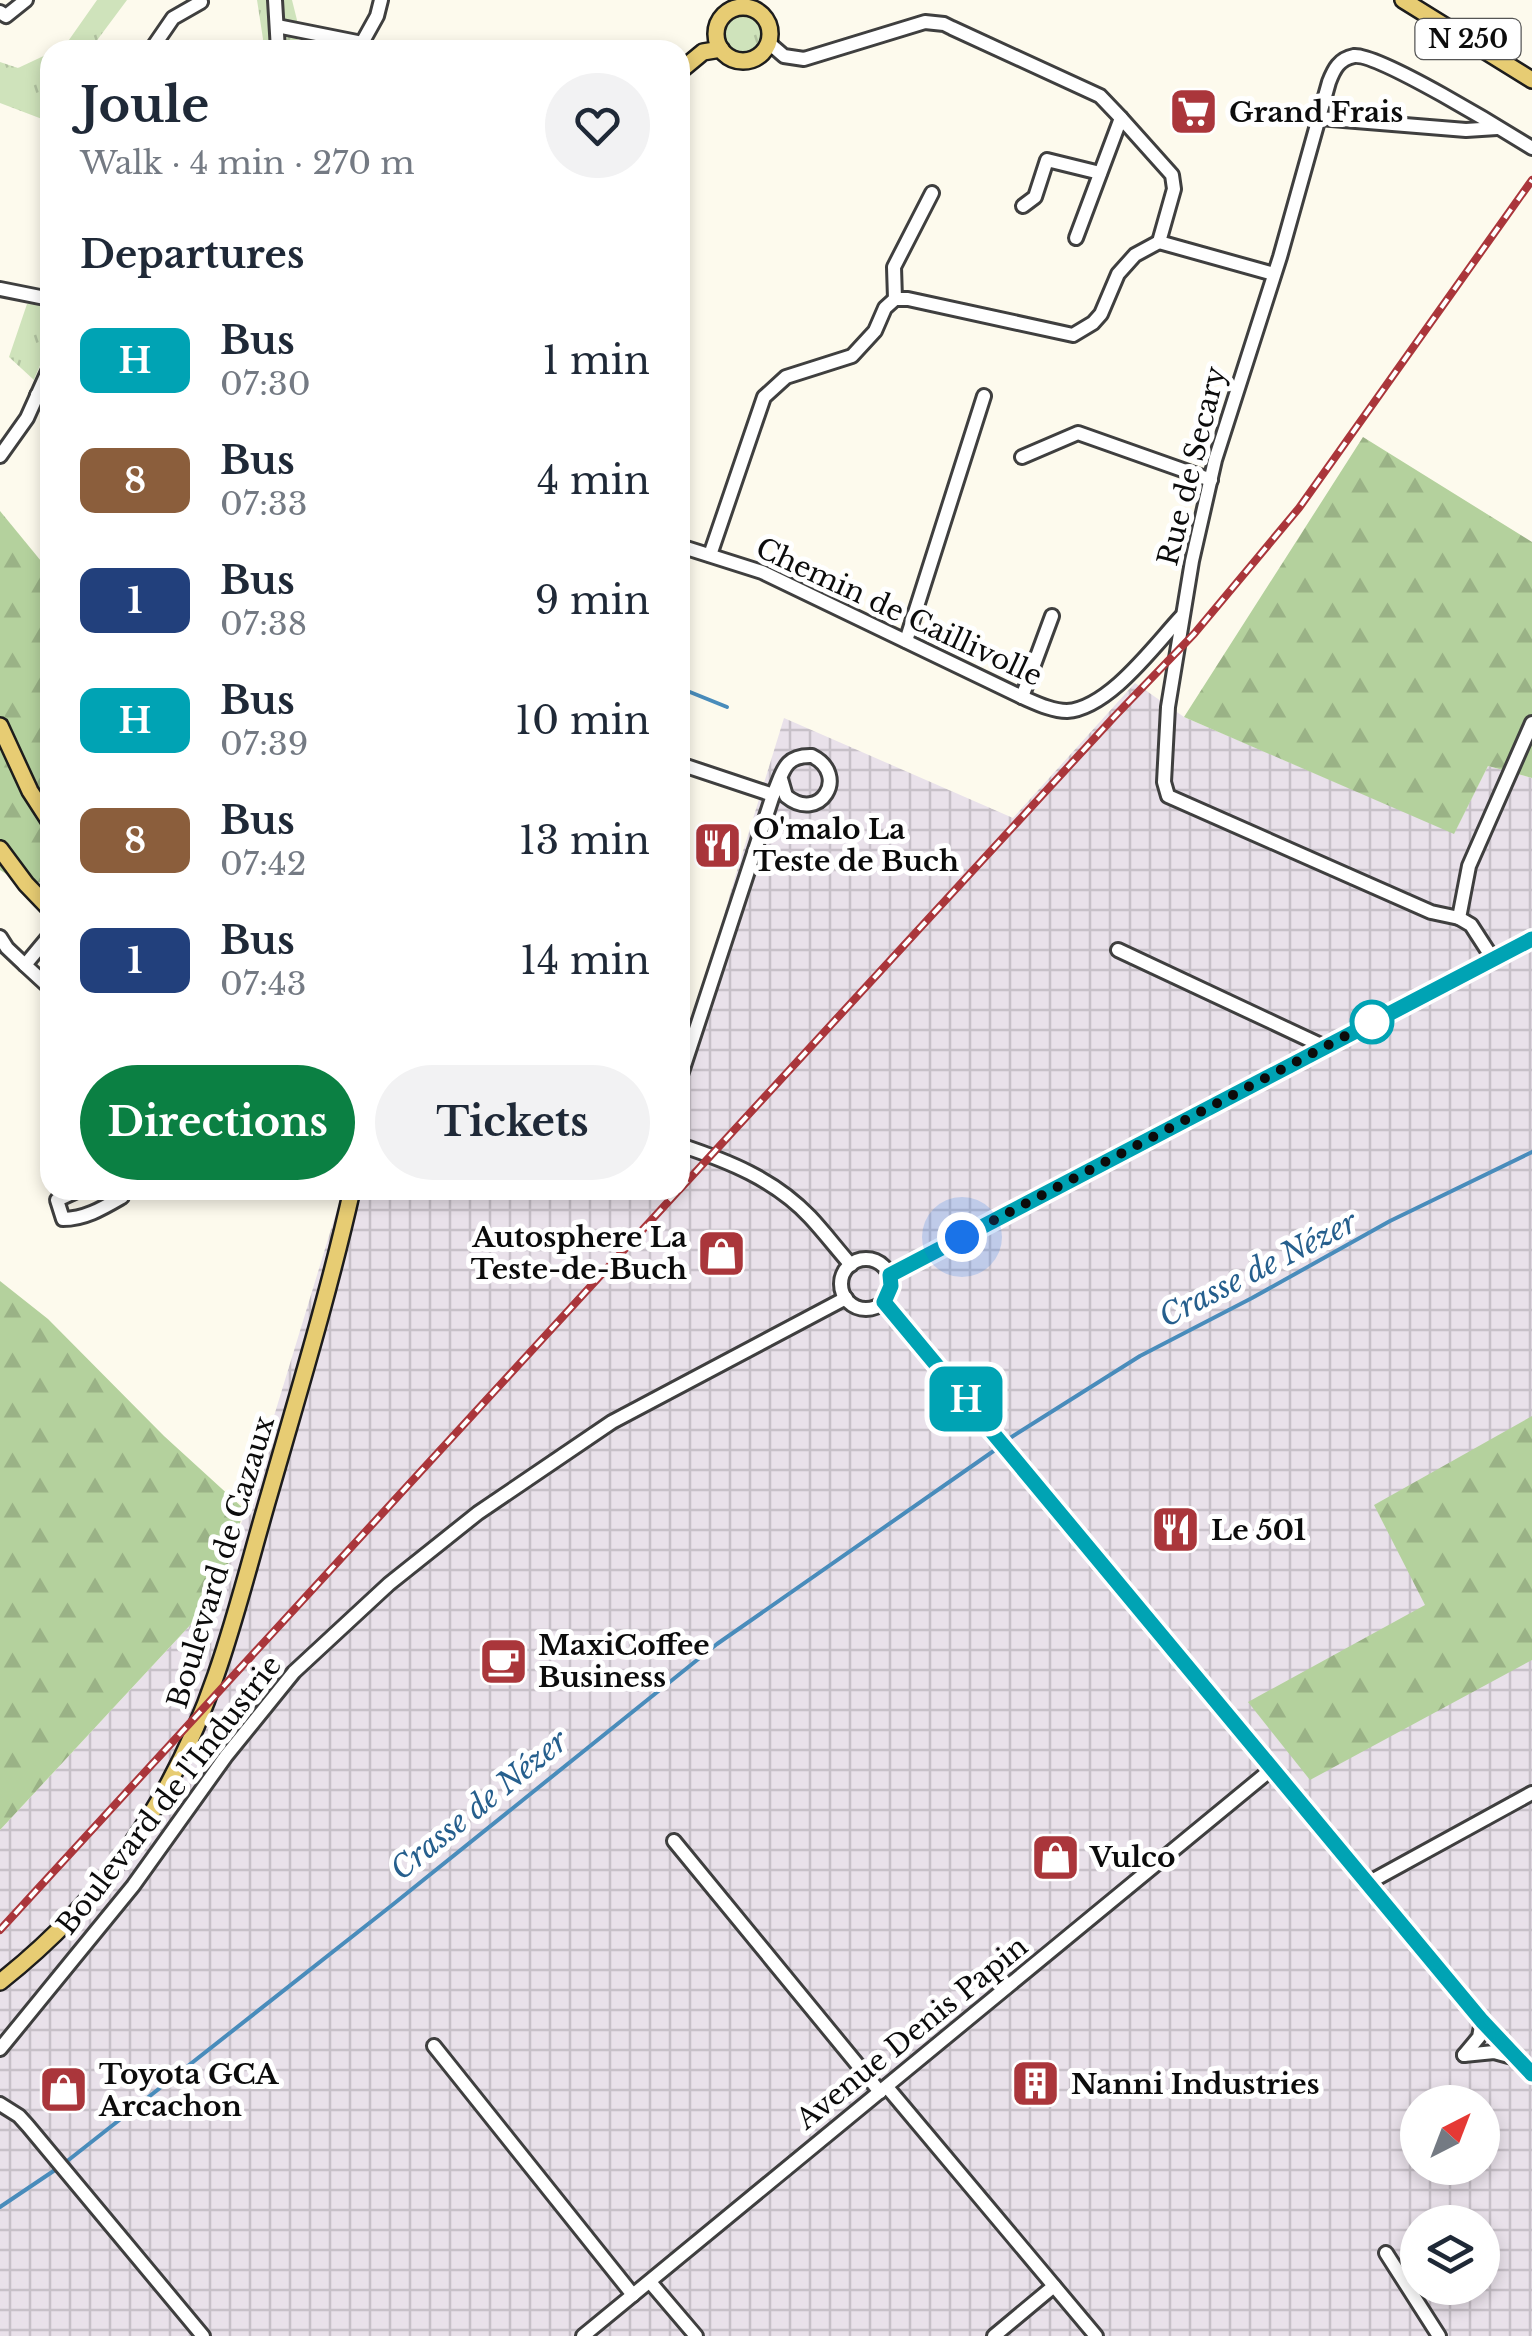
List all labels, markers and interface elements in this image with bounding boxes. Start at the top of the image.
road number: N 250 [1416,19,1520,59]
button: heart [545,73,650,178]
text: Joule [80,75,209,135]
supermarket icon: Grand Frais [1168,86,1220,138]
place label: Grand Frais [1229,95,1403,130]
text: Walk · 4 min · 270 m [80,143,415,183]
text: Departures [80,231,304,278]
text: Bus [220,317,295,364]
text: 1 min [542,337,650,384]
text: H [118,339,152,382]
street label: Rue de Secary [1150,363,1234,569]
text: 07:30 [220,364,311,404]
text: Bus [220,437,295,484]
text: 4 min [537,457,650,504]
text: 8 [124,459,146,502]
text: 07:33 [220,484,307,524]
street label: Chemin de Caillivolle [750,530,1048,694]
text: Bus [220,557,295,604]
text: 9 min [535,577,650,624]
text: 1 [127,579,143,622]
text: 07:38 [220,604,307,644]
text: Bus [220,677,295,724]
text: 10 min [515,697,650,744]
text: H [118,699,152,742]
text: 07:39 [220,724,308,764]
text: Bus [220,797,295,844]
place label: O'malo La Teste de Buch [753,812,959,879]
text: 13 min [519,817,650,864]
text: 8 [124,819,146,862]
restaurant icon: O'malo La Teste de Buch [692,819,744,871]
text: 07:42 [220,844,306,884]
text: Bus [220,917,295,964]
text: 14 min [520,937,650,984]
text: 1 [127,939,143,982]
text: 07:43 [220,964,306,1004]
unlabelled marker [1351,1001,1393,1043]
button: Directions [80,1065,355,1180]
button: Tickets [375,1065,650,1180]
water label: Crasse de Nézer [1153,1203,1364,1335]
your location [937,1212,987,1262]
place label: Autosphere La Teste-de-Buch [471,1220,687,1287]
shop icon: Autosphere La Teste-de-Buch [696,1227,748,1279]
line badge: H [934,1366,998,1432]
text: H [949,1378,983,1421]
street label: Boulevard de Cazaux [160,1412,282,1712]
restaurant icon: Le 501 [1150,1504,1202,1556]
place label: Le 501 [1211,1513,1306,1548]
place label: MaxiCoffee Business [538,1628,710,1695]
cafe icon: MaxiCoffee Business [477,1635,529,1687]
street label: Boulevard de l'Industrie [49,1648,289,1942]
water label: Crasse de Nézer [383,1722,576,1888]
shop icon: Vulco [1029,1831,1081,1883]
place label: Vulco [1089,1840,1175,1875]
street label: Avenue Denis Papin [789,1929,1035,2138]
place label: Toyota GCA Arcachon [98,2057,279,2124]
building icon: Nanni Industries [1010,2058,1062,2110]
shop icon: Toyota GCA Arcachon [38,2064,90,2116]
place label: Nanni Industries [1071,2067,1320,2102]
north arrow [1400,2085,1500,2185]
map controls [1400,2085,1500,2305]
button: layers [1400,2205,1500,2305]

